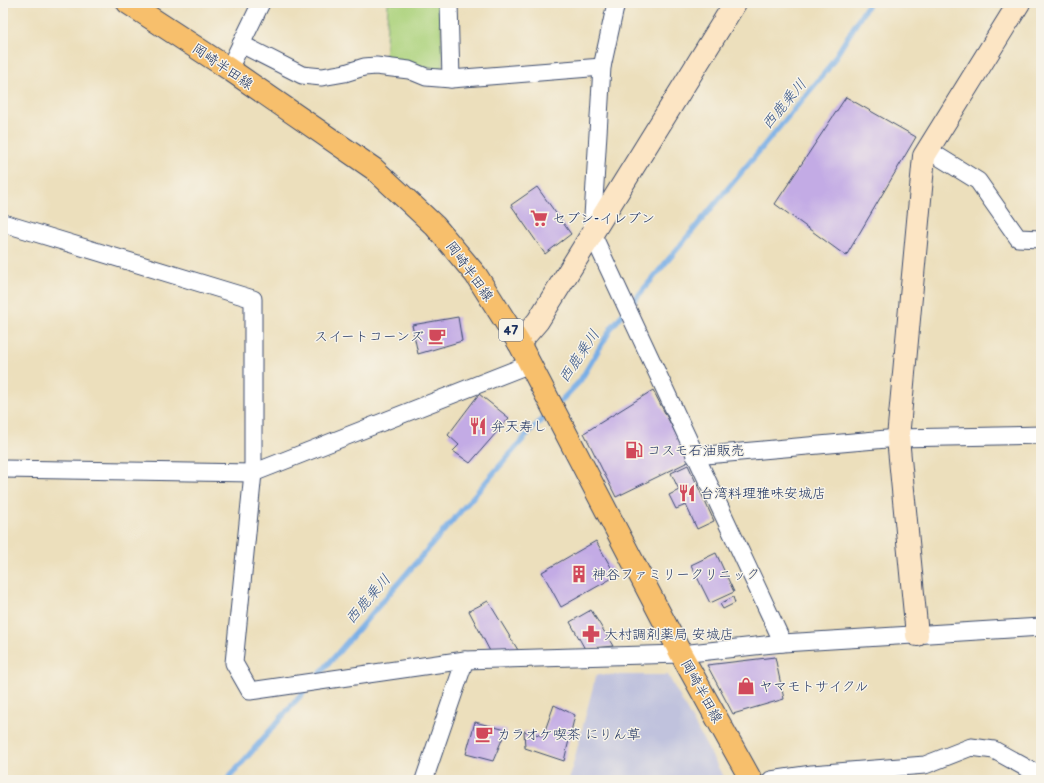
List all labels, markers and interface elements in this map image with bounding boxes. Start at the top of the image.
street label: 岡崎半田線 [189,40,256,93]
water label: 西鹿乗川 [758,75,811,133]
supermarket icon: セブン-イレブン [529,208,549,228]
place label: セブン-イレブン [552,210,655,227]
street label: 岡崎半田線 [442,238,497,305]
road number: 47 [499,319,523,341]
cafe icon: スイートコーンズ [427,326,447,346]
water label: 西鹿乗川 [555,326,604,386]
place label: スイートコーンズ [314,328,424,345]
restaurant icon: 弁天寿し [468,416,488,436]
place label: 弁天寿し [491,418,547,435]
fuel station icon: コスモ石油販売 [624,440,644,460]
place label: コスモ石油販売 [647,442,744,459]
restaurant icon: 台湾料理雅味安城店 [677,483,697,503]
place label: 台湾料理雅味安城店 [700,485,826,502]
building icon: 神谷ファミリークリニック [569,564,589,584]
place label: 神谷ファミリークリニック [592,566,760,583]
water label: 西鹿乗川 [342,570,395,628]
pharmacy icon: 大村調剤薬局 安城店 [581,624,601,644]
place label: 大村調剤薬局 安城店 [604,626,734,643]
street label: 岡崎半田線 [677,657,726,726]
shop icon: ヤマモトサイクル [736,676,756,696]
place label: ヤマモトサイクル [759,678,869,695]
cafe icon: カラオケ喫茶 にりん草 [474,724,494,744]
place label: カラオケ喫茶 にりん草 [497,726,641,743]

